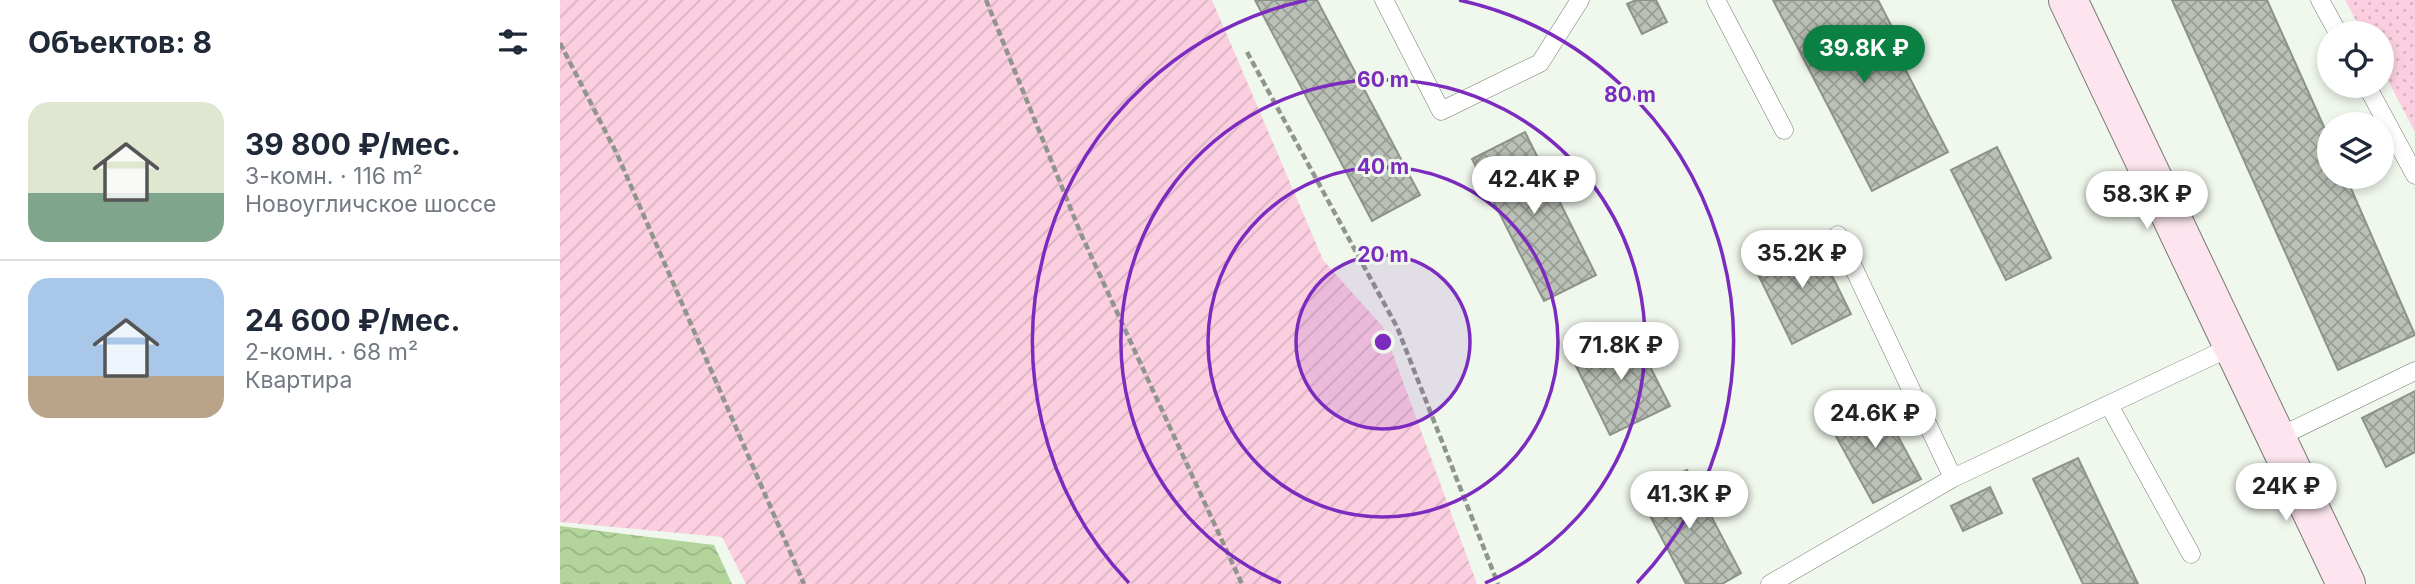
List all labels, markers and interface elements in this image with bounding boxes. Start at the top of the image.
map controls [2317,21,2394,189]
button: locate [2317,21,2394,98]
icon: filters [494,23,532,61]
text: Объектов: 8 [28,24,212,60]
pin: 39.8K ₽ [1799,25,1929,85]
text: 39.8K ₽ [1819,34,1909,62]
text: 60 m [1357,67,1409,92]
text: 80 m [1604,82,1656,107]
button: layers [2317,112,2394,189]
text: 39 800 ₽/мес. [245,126,461,162]
icon: home [84,130,168,214]
text: 40 m [1357,154,1409,179]
pin: 42.4K ₽ [1469,156,1599,216]
text: 3-комн. · 116 m² [245,162,423,190]
text: 42.4K ₽ [1488,165,1580,193]
pin: 58.3K ₽ [2082,172,2212,231]
text: 58.3K ₽ [2102,180,2192,208]
text: Новоугличское шоссе [245,190,496,218]
pin: 35.2K ₽ [1737,230,1867,290]
text: 35.2K ₽ [1757,239,1847,267]
text: 20 m [1357,242,1409,267]
text: 24 600 ₽/мес. [245,302,460,338]
icon: home [84,306,168,390]
pin: 71.8K ₽ [1556,322,1686,382]
centre of rings [1371,330,1395,354]
text: 71.8K ₽ [1579,331,1663,359]
text: 2-комн. · 68 m² [245,338,418,366]
text: Квартира [245,366,352,394]
pin: 24.6K ₽ [1810,391,1940,450]
text: 24.6K ₽ [1830,399,1920,427]
pin: 24K ₽ [2237,463,2335,523]
pin: 41.3K ₽ [1624,472,1754,531]
text: 24K ₽ [2252,472,2320,500]
text: 41.3K ₽ [1646,480,1732,508]

